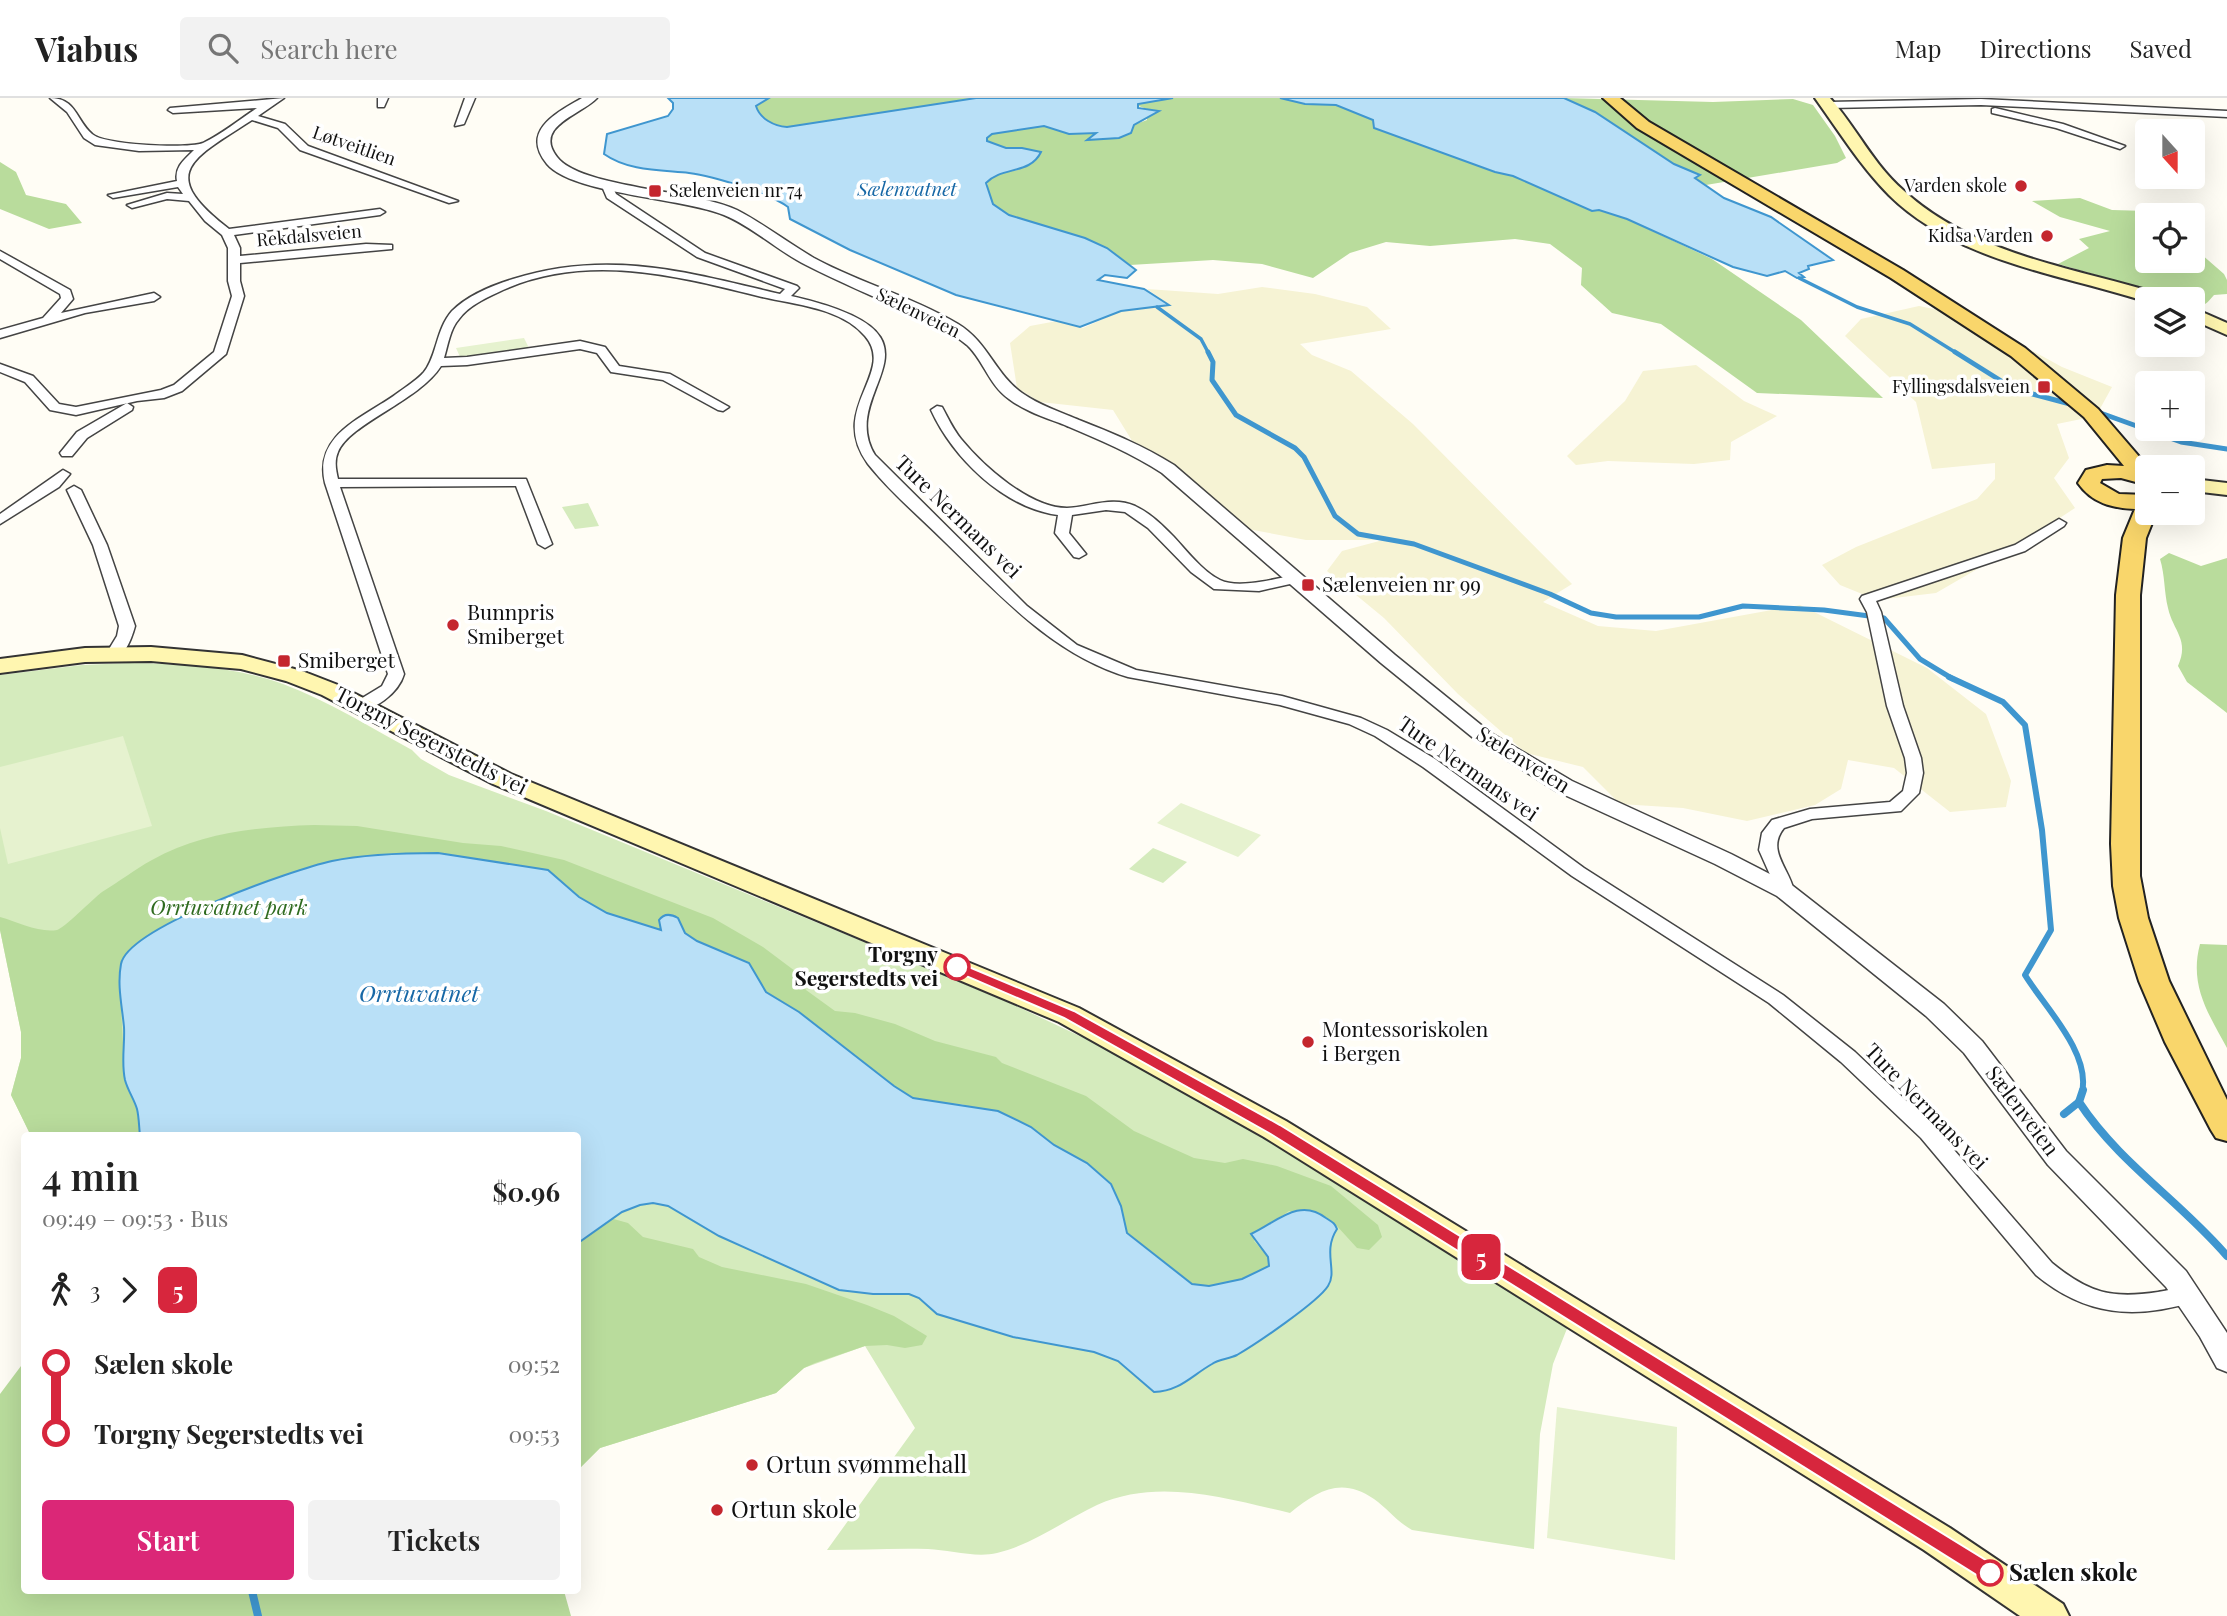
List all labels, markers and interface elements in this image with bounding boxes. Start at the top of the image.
search box [180,17,670,80]
text: Viabus [35,26,138,70]
icon: search [204,29,242,67]
text: Search here [260,31,398,66]
text: Map [1895,32,1941,64]
text: Directions [1979,32,2092,64]
text: Saved [2130,32,2192,64]
north arrow [2135,119,2205,189]
map controls [2135,119,2205,525]
street label: Løtveitlien [310,120,399,171]
place label: Varden skole [1903,173,2007,197]
water label: Sælenvatnet [856,175,958,201]
place label: Sælenveien nr 74 [669,178,803,202]
marker: Varden skole [2013,178,2029,194]
marker: Sælenveien nr 74 [647,183,663,199]
button: locate [2135,203,2205,273]
street label: Rekdalsveien [255,218,363,252]
place label: Kidsa Varden [1928,223,2033,247]
marker: Kidsa Varden [2039,228,2055,244]
street label: Sælenveien [872,281,965,343]
button: layers [2135,287,2205,357]
button: + [2135,371,2205,441]
place label: Fyllingsdalsveien [1892,374,2030,398]
marker: Fyllingsdalsveien [2036,379,2052,395]
street label: Ture Nermans vei [890,448,1029,583]
button: − [2135,455,2205,525]
place label: Sælenveien nr 99 [1322,569,1481,597]
marker: Sælenveien nr 99 [1300,577,1316,593]
place label: Bunnpris Smiberget [467,597,564,649]
marker: Bunnpris Smiberget [445,617,461,633]
place label: Smiberget [298,645,395,673]
marker: Smiberget [276,653,292,669]
street label: Torgny Segerstedts vei [331,679,533,800]
street label: Ture Nermans vei [1393,708,1545,826]
street label: Sælenveien [1472,718,1577,798]
park label: Orrtuvatnet park [150,892,308,920]
place label: Torgny Segerstedts vei [795,939,938,991]
marker: Torgny Segerstedts vei [944,954,970,980]
water label: Orrtuvatnet [359,977,480,1008]
place label: Montessoriskolen i Bergen [1322,1014,1489,1066]
marker: Montessoriskolen i Bergen [1300,1034,1316,1050]
street label: Ture Nermans vei [1860,1036,1995,1175]
street label: Sælenveien [1981,1059,2067,1161]
text: 4 min [42,1150,139,1201]
text: $0.96 [493,1174,560,1209]
text: 09:49 – 09:53 · Bus [42,1202,228,1233]
line badge: 5 [1458,1234,1504,1280]
text: 5 [1475,1241,1487,1273]
icon: walk [42,1271,80,1309]
icon: forward [110,1271,148,1309]
text: 3 [90,1274,100,1305]
text: 5 [172,1274,183,1306]
text: Sælen skole [94,1346,233,1381]
text: 09:52 [508,1348,560,1379]
text: Torgny Segerstedts vei [94,1416,364,1451]
text: 09:53 [508,1418,560,1449]
place label: Ortun svømmehall [766,1447,967,1479]
marker: Ortun svømmehall [744,1457,760,1473]
place label: Ortun skole [731,1492,857,1524]
button: Start [42,1500,294,1580]
button: Tickets [308,1500,560,1580]
marker: Ortun skole [709,1502,725,1518]
place label: Sælen skole [2009,1555,2138,1587]
marker: Sælen skole [1977,1560,2003,1586]

